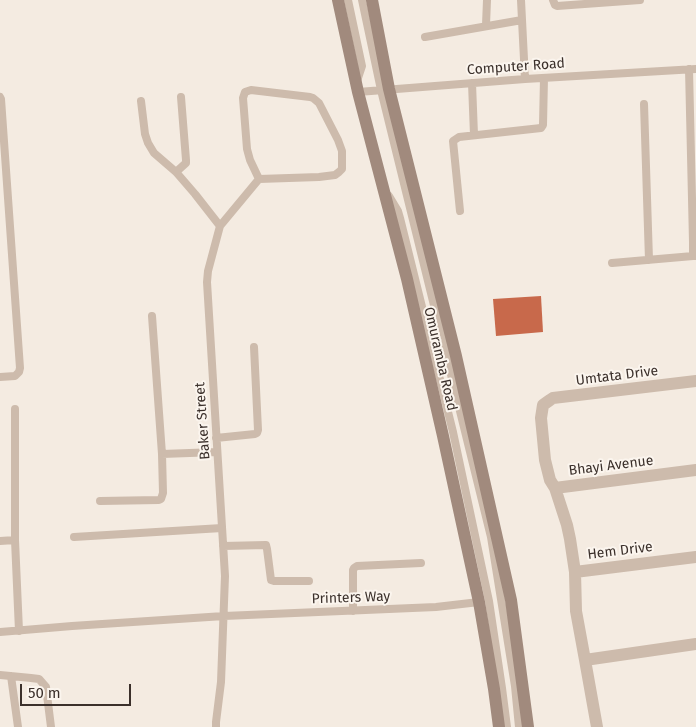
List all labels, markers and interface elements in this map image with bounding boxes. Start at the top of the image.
street label: Computer Road [466,55,566,79]
street label: Omuramba Road [420,305,460,413]
street label: Umtata Drive [575,363,659,389]
street label: Baker Street [192,382,214,460]
street label: Bhayi Avenue [568,452,654,480]
street label: Hem Drive [586,539,654,563]
street label: Printers Way [311,588,391,608]
scale bar [22,674,134,706]
text: 50 m [28,684,61,702]

